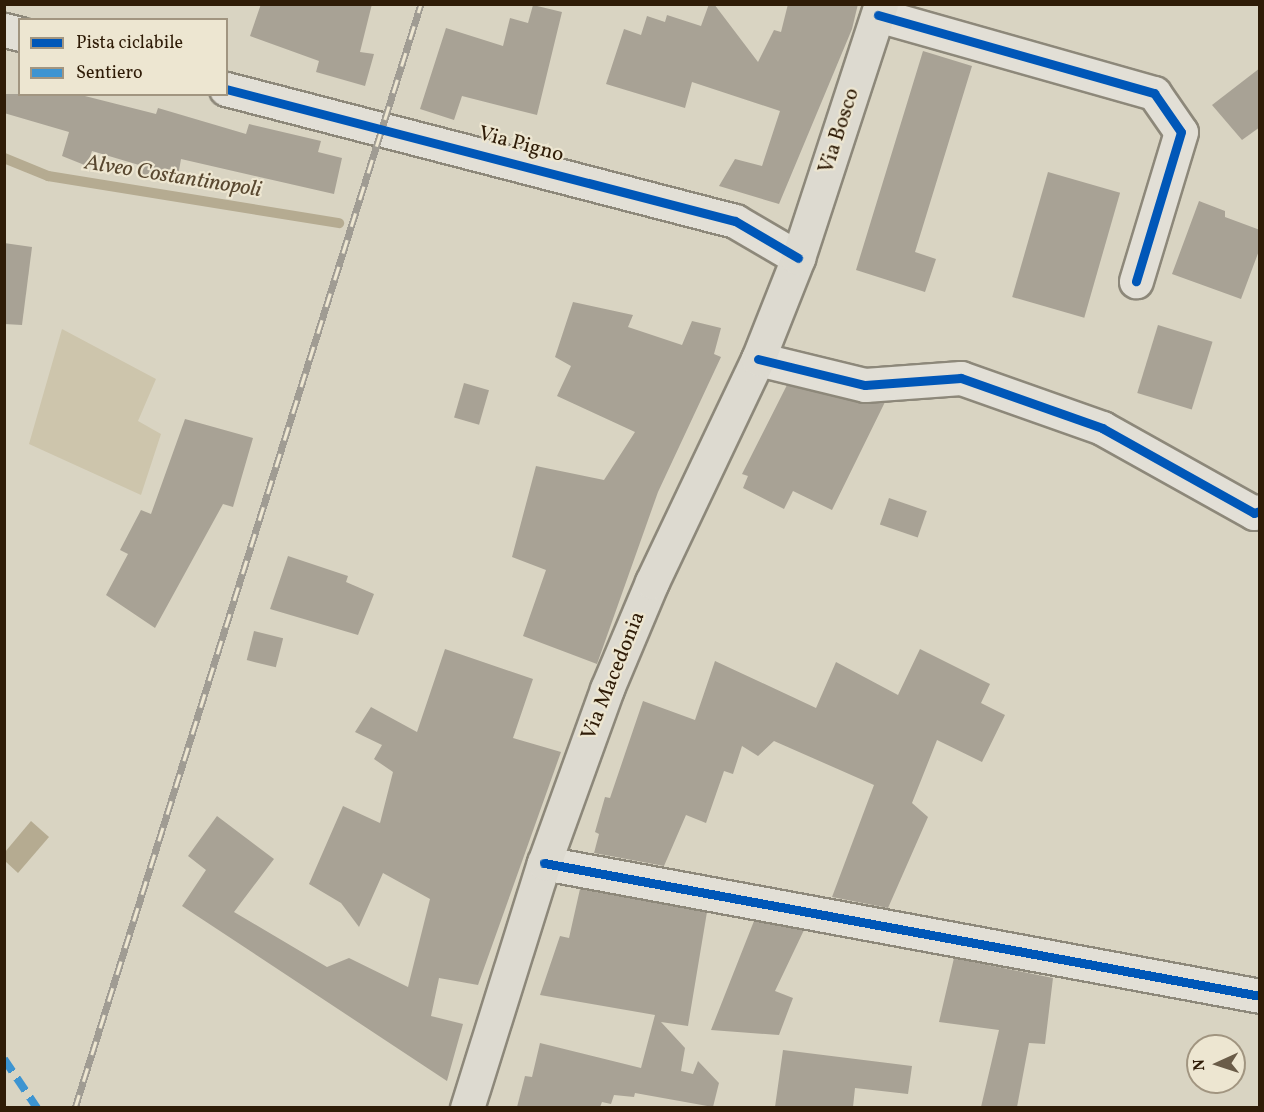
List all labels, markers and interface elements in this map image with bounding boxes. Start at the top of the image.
legend [18,18,228,96]
text: Pista ciclabile [76,31,183,56]
text: Sentiero [76,61,143,86]
street label: Via Bosco [814,85,866,177]
street label: Via Pigno [476,122,566,168]
water label: Alveo Costantinopoli [83,150,263,204]
street label: Via Macedonia [577,608,651,744]
north arrow [1186,1034,1246,1094]
text: N [1189,1058,1211,1071]

